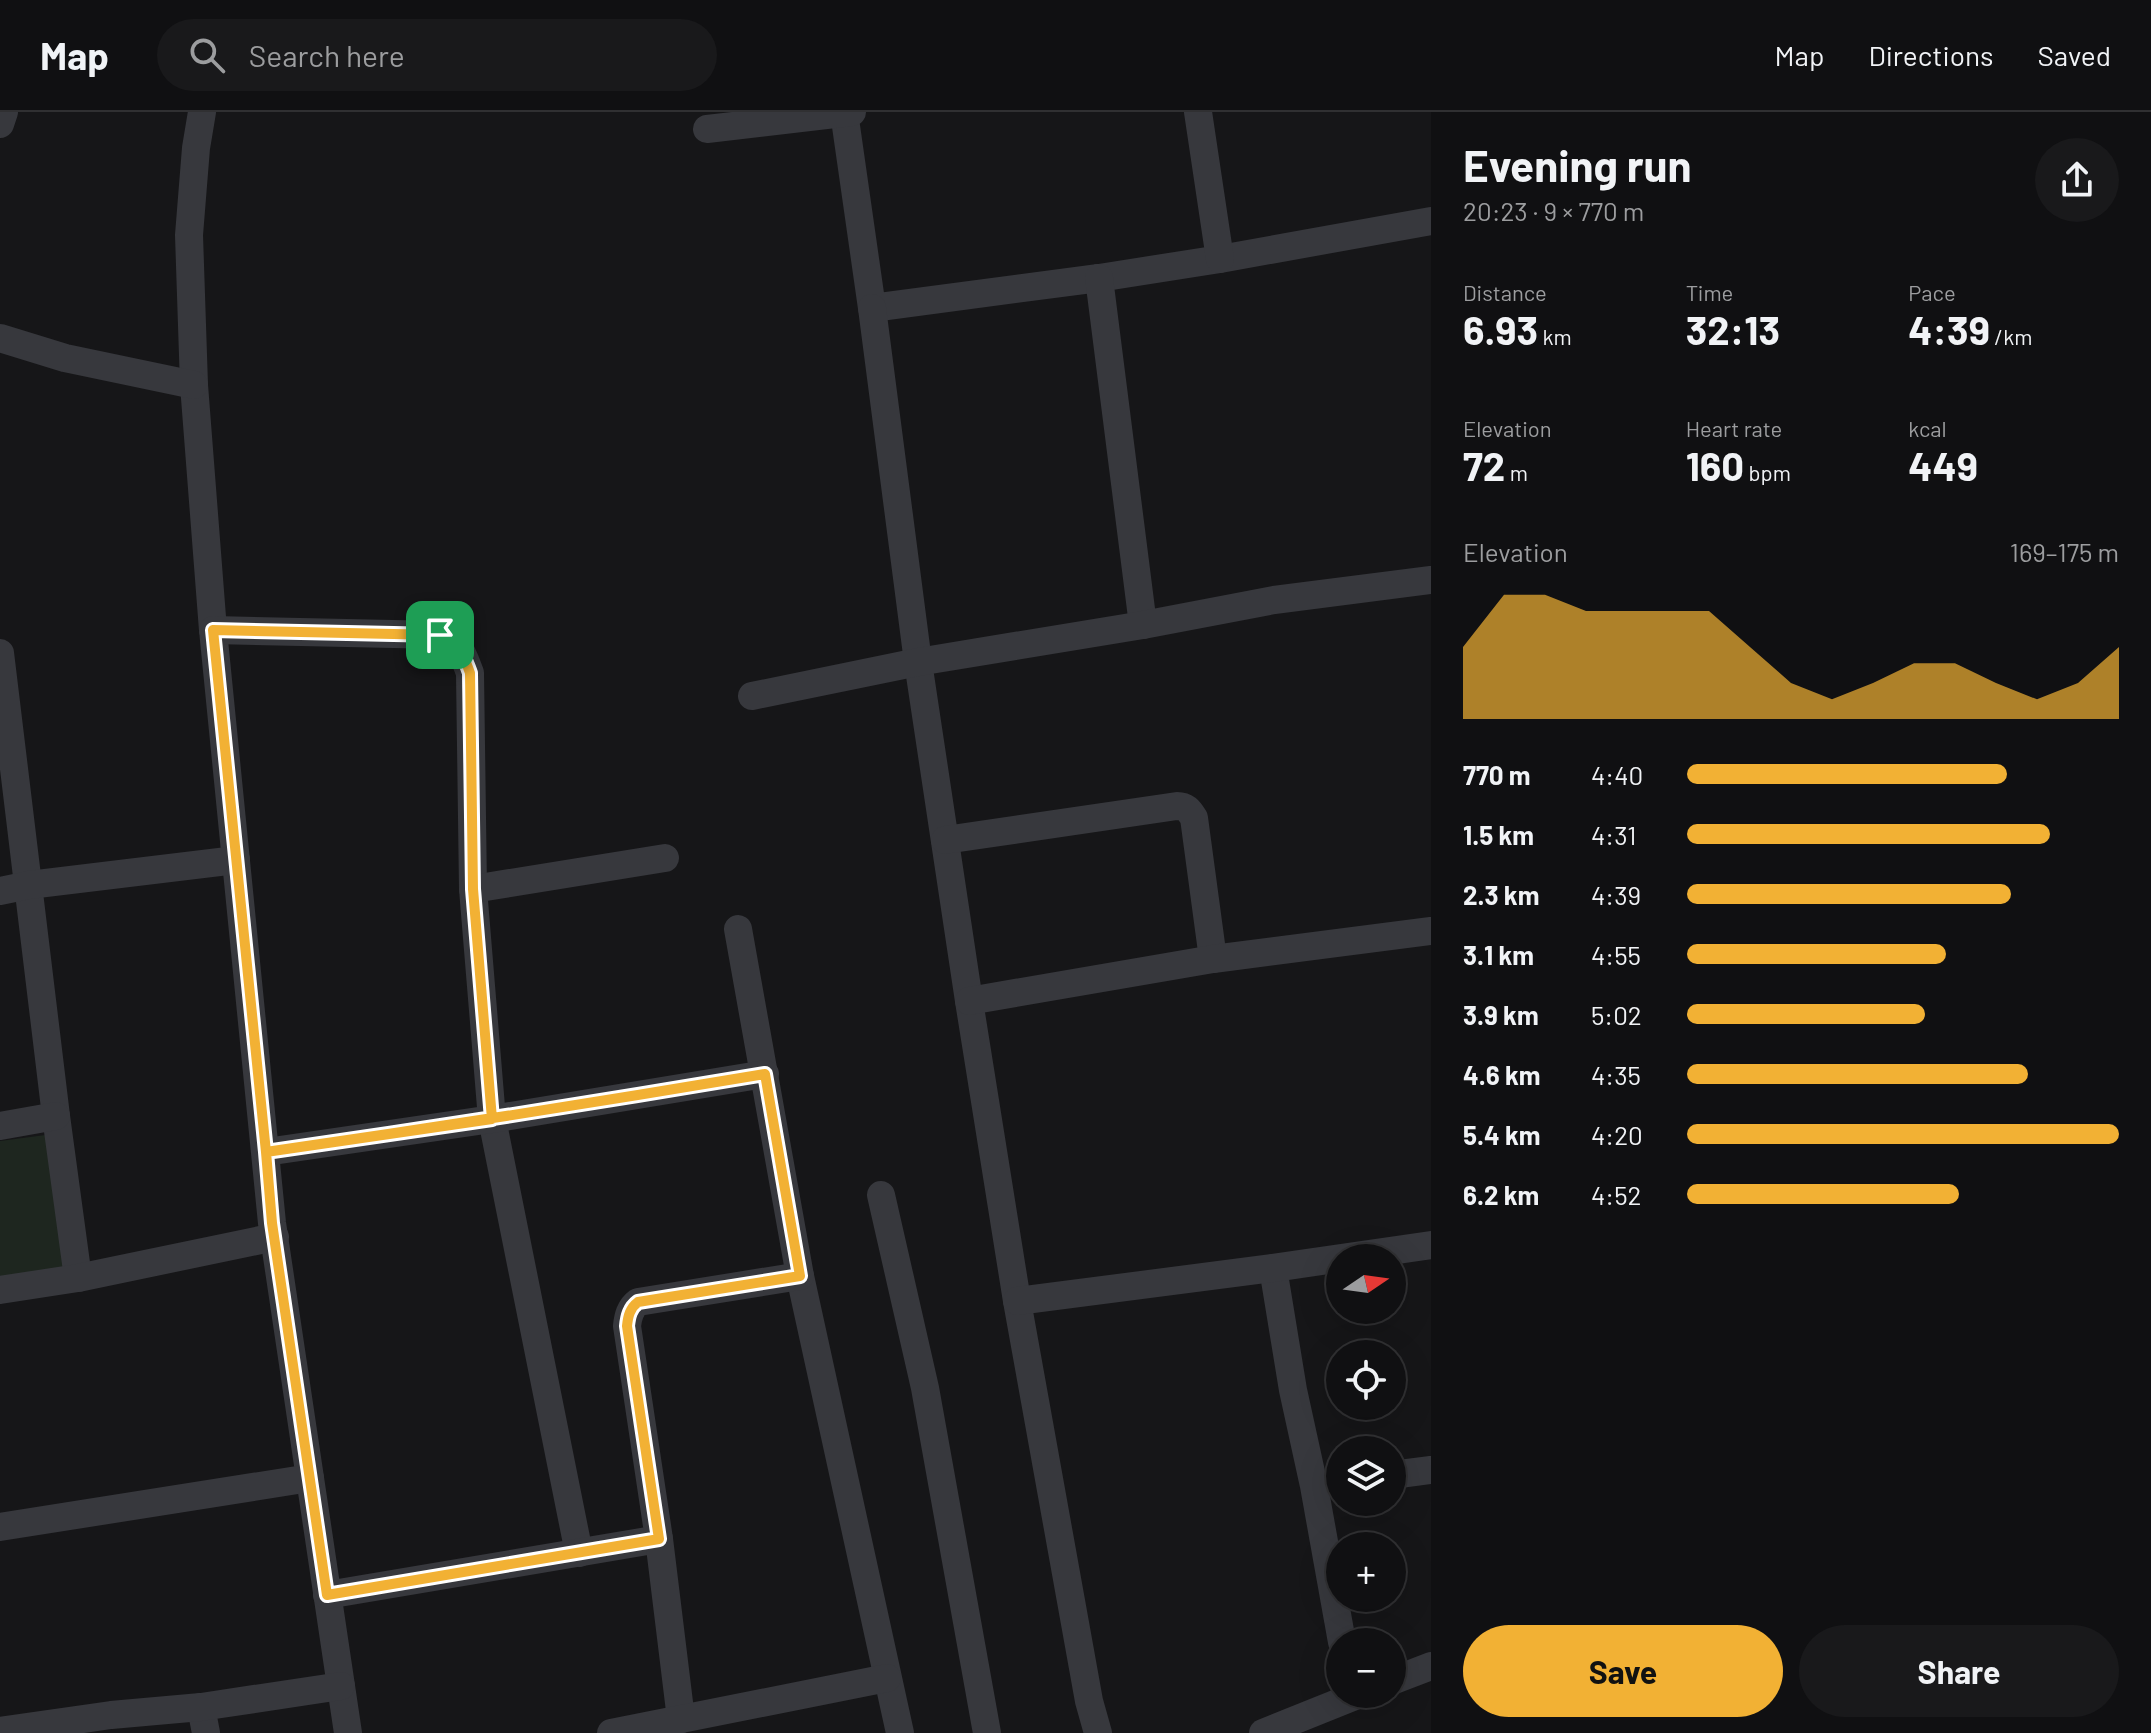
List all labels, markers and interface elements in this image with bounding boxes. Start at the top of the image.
search box [157,19,717,91]
text: Map [40,32,109,78]
icon: search [185,33,229,77]
text: Search here [249,37,405,73]
text: Map [1775,38,1824,72]
text: Directions [1868,38,1994,72]
text: Saved [2038,38,2111,72]
text: Evening run [1463,138,1692,191]
button: share [2035,138,2119,222]
text: 20:23 · 9 × 770 m [1463,195,1644,226]
text: Distance [1463,279,1547,305]
text: Time [1686,279,1733,305]
text: Pace [1908,279,1956,305]
text: 6.93 [1463,305,1538,353]
text: 32:13 [1686,305,1780,353]
text: 4:39 [1908,305,1990,353]
text: km [1538,323,1572,349]
text: /km [1990,323,2032,349]
text: Elevation [1463,415,1552,441]
text: Heart rate [1686,415,1782,441]
text: kcal [1908,415,1947,441]
text: 72 [1463,441,1505,489]
text: 160 [1686,441,1744,489]
text: 449 [1908,441,1978,489]
text: m [1505,459,1528,485]
text: bpm [1744,459,1791,485]
text: Elevation [1463,536,1568,567]
text: 169–175 m [2010,536,2119,567]
pin [406,601,474,669]
icon: arrive [418,613,462,657]
text: 770 m [1463,759,1531,790]
text: 4:40 [1591,759,1643,790]
text: 1.5 km [1463,819,1534,850]
text: 4:31 [1591,819,1636,850]
text: 2.3 km [1463,879,1539,910]
text: 4:39 [1591,879,1641,910]
text: 3.1 km [1463,939,1534,970]
text: 4:55 [1591,939,1641,970]
text: 3.9 km [1463,999,1539,1030]
text: 5:02 [1591,999,1642,1030]
text: 4.6 km [1463,1059,1540,1090]
text: 4:35 [1591,1059,1641,1090]
text: 5.4 km [1463,1119,1541,1150]
text: 4:20 [1591,1119,1643,1150]
text: 6.2 km [1463,1179,1539,1210]
text: 4:52 [1591,1179,1641,1210]
north arrow [1326,1244,1406,1324]
map controls [1326,1244,1406,1708]
button: locate [1326,1340,1406,1420]
button: layers [1326,1436,1406,1516]
button: + [1326,1532,1406,1612]
button: Save [1463,1625,1783,1717]
button: Share [1799,1625,2119,1717]
button: − [1326,1628,1406,1708]

